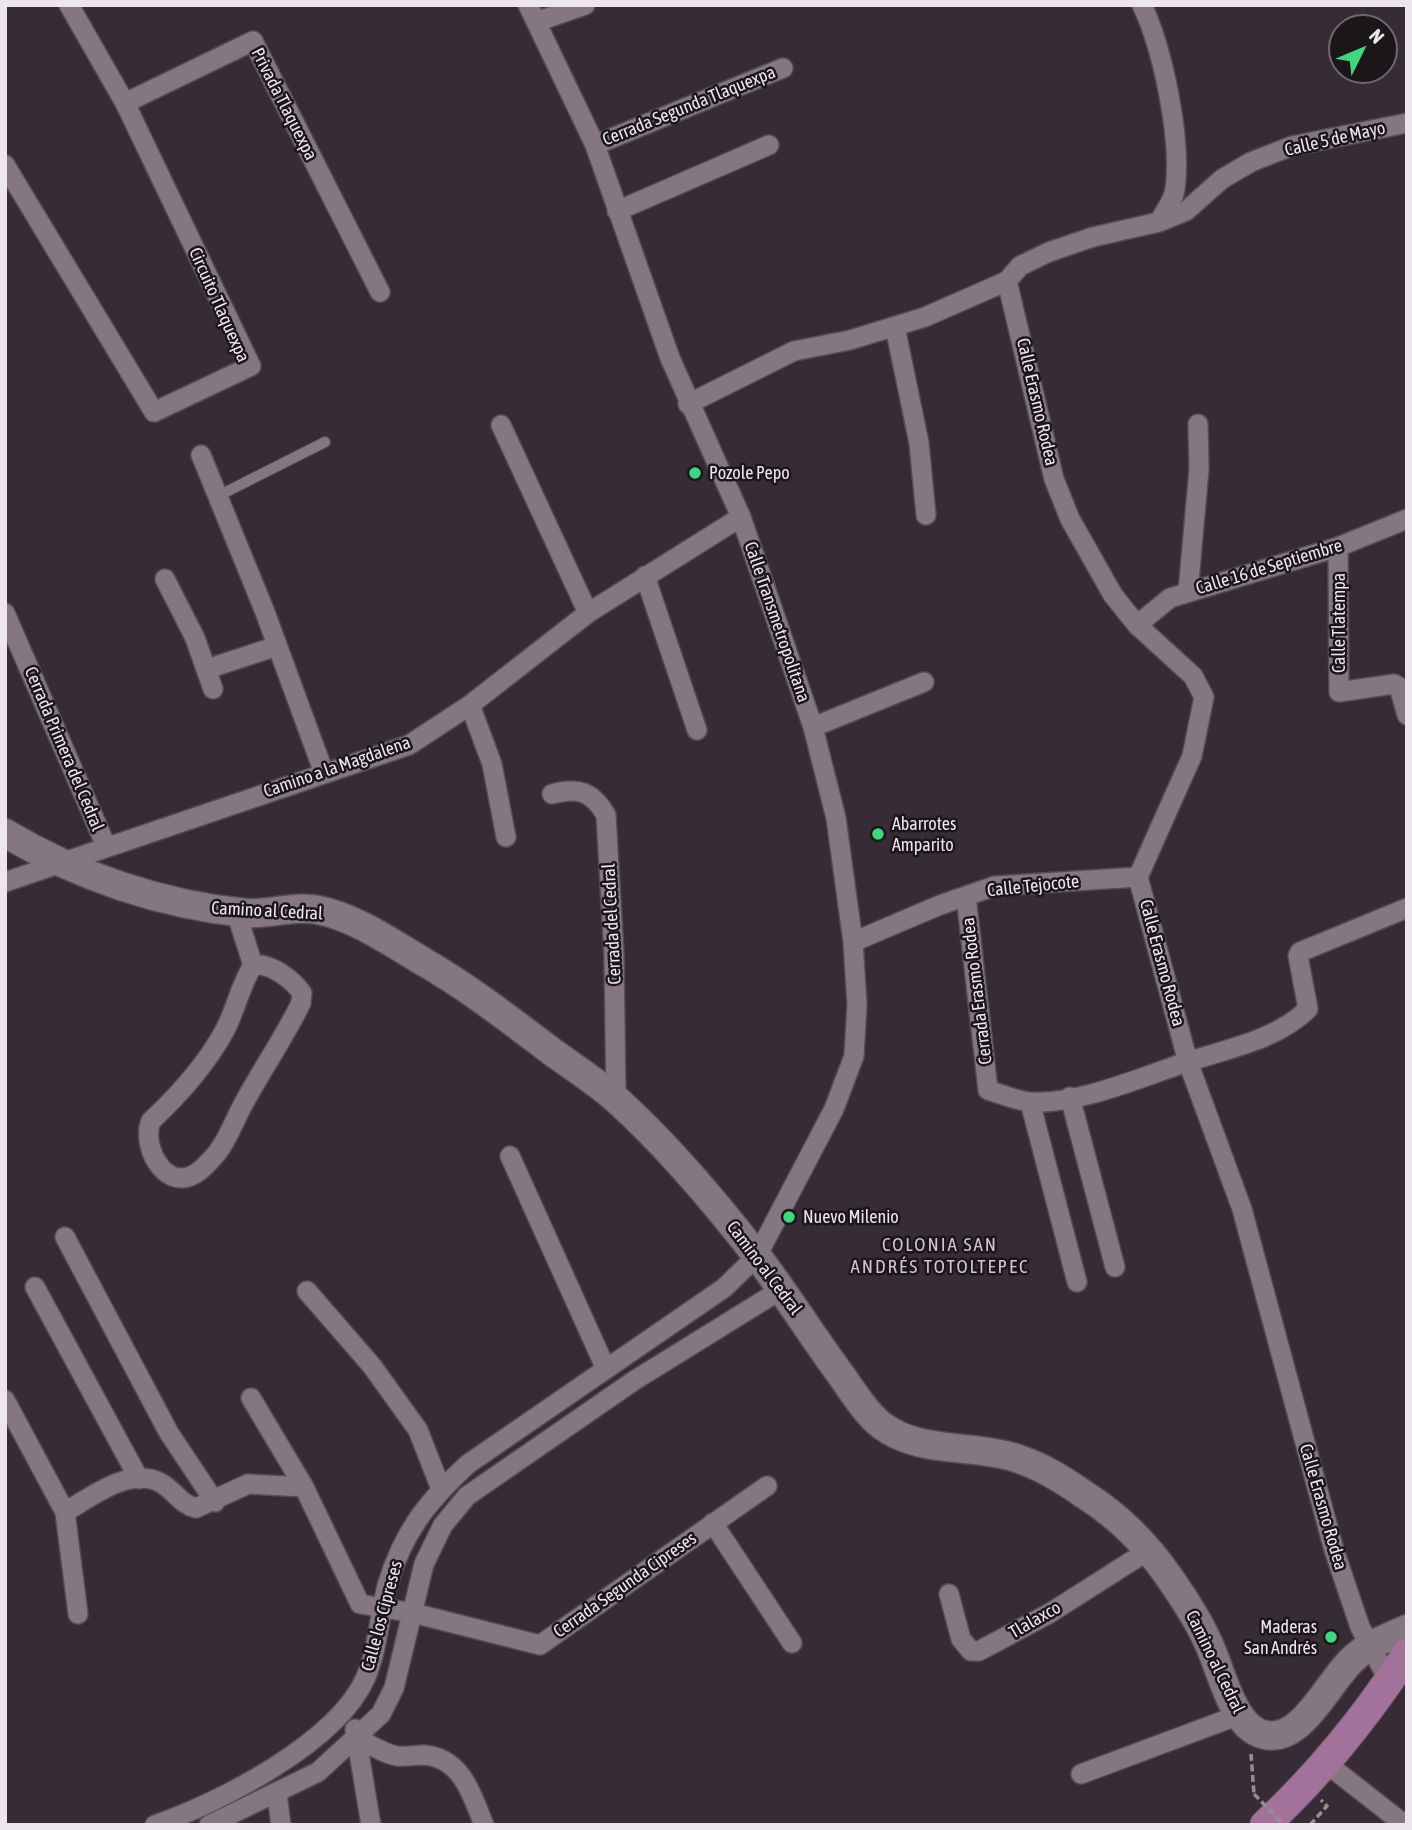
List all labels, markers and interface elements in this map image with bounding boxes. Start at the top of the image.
north arrow [1328,14,1398,84]
text: N [1365,24,1389,48]
street label: Privada Tlaquexpa [246,44,322,164]
street label: Cerrada Segunda Tlaquexpa [599,61,779,151]
street label: Calle 5 de Mayo [1283,117,1387,161]
street label: Circuito Tlaquexpa [184,244,254,366]
street label: Calle Erasmo Rodea [1012,336,1062,468]
place label: Pozole Pepo [709,462,790,484]
marker: Pozole Pepo [687,465,703,481]
street label: Calle 16 de Septiembre [1193,534,1345,600]
street label: Calle Transmetropolitana [739,539,815,705]
street label: Calle Tlatempa [1328,573,1350,673]
street label: Cerrada Primera del Cedral [20,664,108,834]
street label: Camino a la Magdalena [261,732,413,802]
place label: Abarrotes Amparito [892,813,956,856]
marker: Abarrotes Amparito [870,826,886,842]
street label: Cerrada del Cedral [598,863,626,985]
street label: Calle Tejocote [986,870,1080,902]
street label: Camino al Cedral [211,897,323,925]
street label: Calle Erasmo Rodea [1135,897,1189,1029]
street label: Cerrada Erasmo Rodea [957,916,997,1066]
place label: Nuevo Milenio [803,1206,899,1228]
marker: Nuevo Milenio [781,1209,797,1225]
street label: Camino al Cedral [722,1217,806,1319]
district label: COLONIA SAN ANDRÉS TOTOLTEPEC [853,1234,1027,1278]
street label: Calle Erasmo Rodea [1295,1441,1351,1573]
street label: Cerrada Segunda Cipreses [549,1527,701,1643]
street label: Calle los Cipreses [357,1558,407,1674]
street label: Tlalaxco [1005,1597,1065,1643]
street label: Camino al Cedral [1181,1607,1249,1717]
place label: Maderas San Andrés [1244,1616,1317,1658]
marker: Maderas San Andrés [1323,1629,1339,1645]

